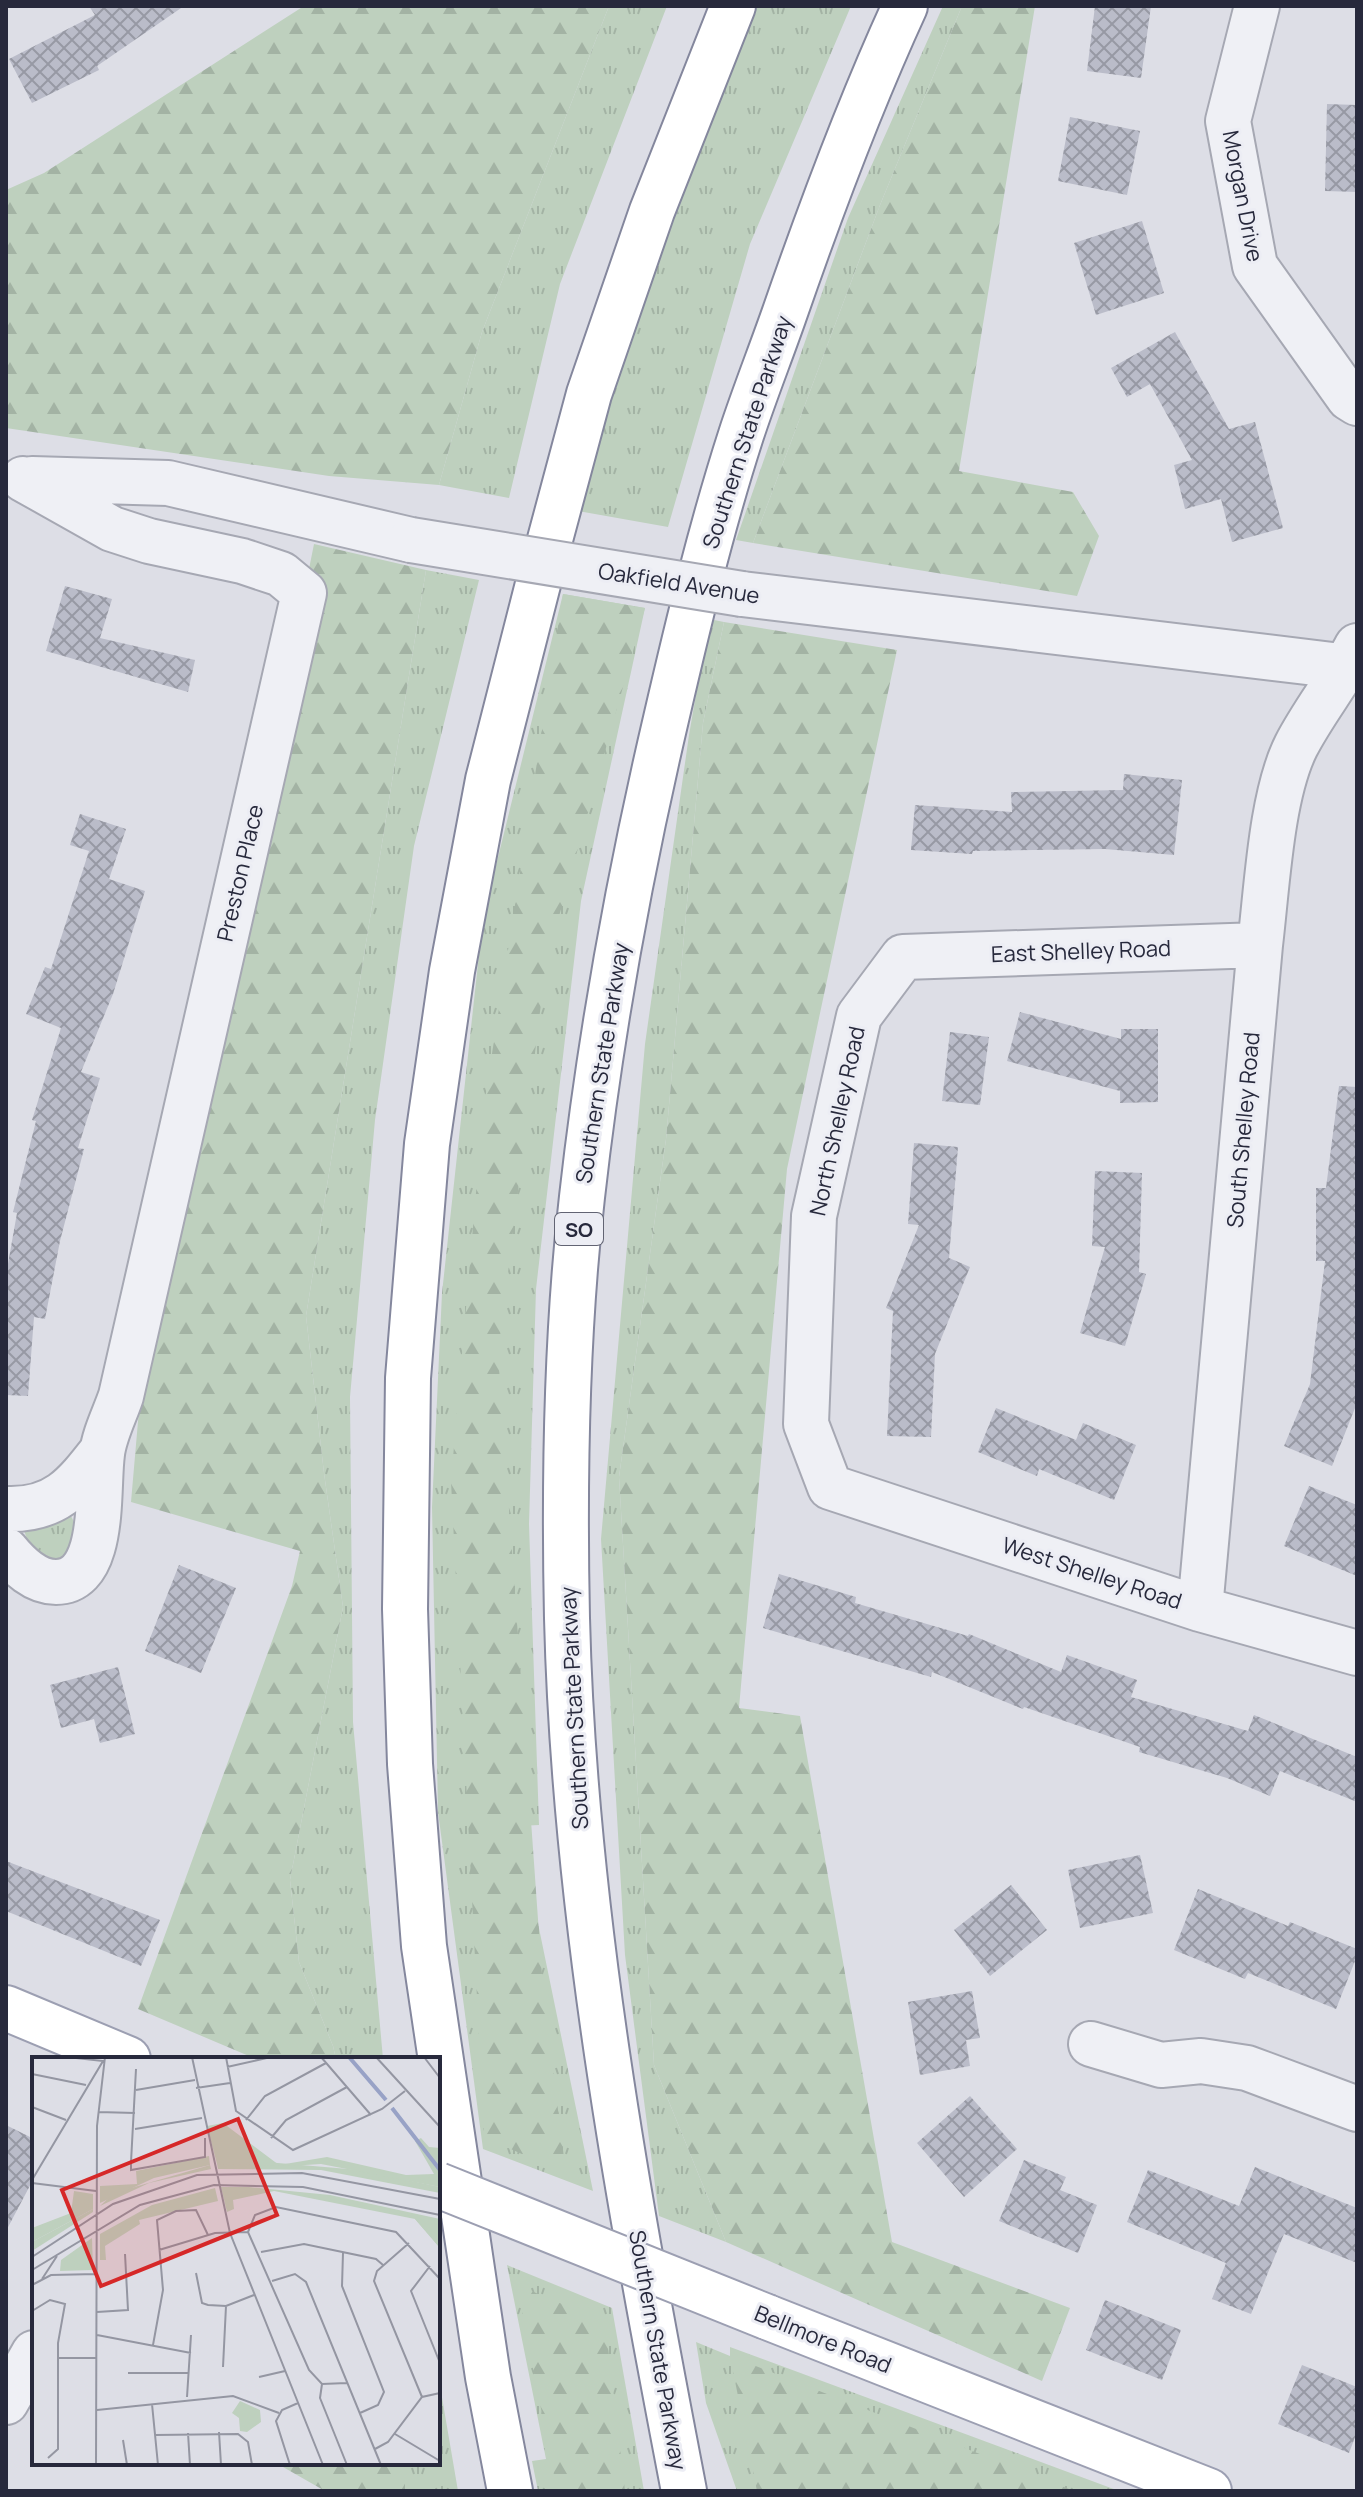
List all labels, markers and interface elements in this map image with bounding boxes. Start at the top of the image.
street label: Morgan Drive [1216,128,1270,264]
street label: Southern State Parkway [695,311,799,552]
street label: Oakfield Avenue [596,555,762,611]
street label: Preston Place [210,801,270,944]
street label: East Shelley Road [990,933,1172,969]
street label: Southern State Parkway [568,940,636,1185]
street label: North Shelley Road [802,1024,872,1218]
street label: South Shelley Road [1219,1031,1267,1229]
road number: SO [555,1213,603,1245]
street label: West Shelley Road [998,1530,1186,1616]
street label: Southern State Parkway [553,1585,595,1830]
inset map [32,2057,440,2465]
street label: Southern State Parkway [622,2228,694,2473]
street label: Bellmore Road [750,2298,896,2380]

